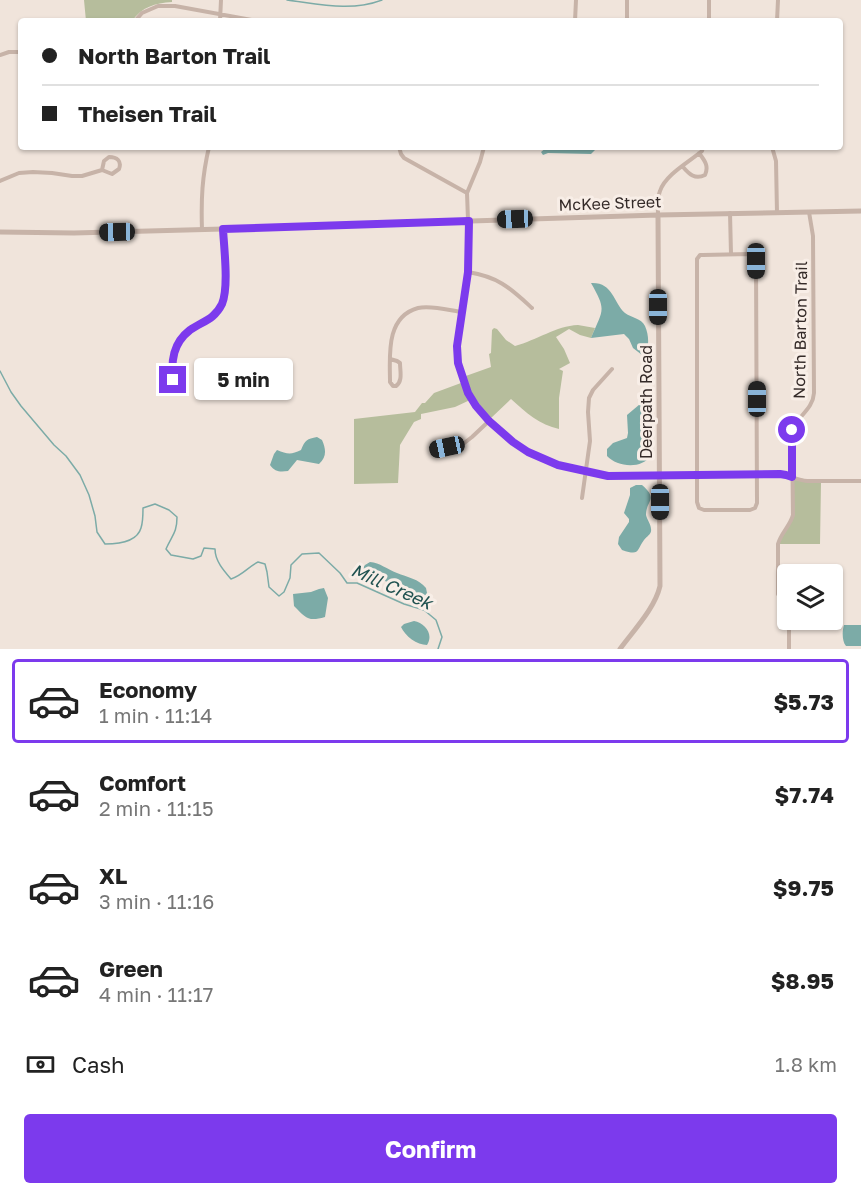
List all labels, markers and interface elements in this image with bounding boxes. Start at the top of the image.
text: North Barton Trail [78,42,270,69]
text: Theisen Trail [78,100,217,127]
street label: McKee Street [558,191,662,215]
car [497,209,533,229]
car [99,223,135,241]
car [747,243,765,279]
street label: North Barton Trail [789,261,811,399]
car [649,289,667,325]
street label: Deerpath Road [636,345,656,459]
callout: 5 min [194,359,293,401]
route end [159,366,186,393]
text: 5 min [217,367,270,391]
car [748,381,766,417]
route start [778,416,805,443]
car [428,434,466,460]
car [651,484,669,520]
water label: Mill Creek [348,558,438,614]
map controls [777,564,843,630]
button: layers [777,564,843,630]
icon: car [27,674,81,728]
text: Economy [99,676,197,703]
text: $5.73 [773,688,834,715]
text: 1 min · 11:14 [99,703,212,727]
icon: car [27,767,81,821]
text: Comfort [99,769,186,796]
text: $7.74 [774,781,834,808]
text: 2 min · 11:15 [99,796,214,820]
icon: car [27,860,81,914]
text: XL [99,862,127,889]
text: $9.75 [773,874,834,901]
text: 3 min · 11:16 [99,889,214,913]
icon: car [27,953,81,1007]
text: Green [99,955,163,982]
text: $8.95 [771,967,834,994]
text: 4 min · 11:17 [99,982,213,1006]
icon: cash [24,1048,57,1081]
text: Cash [72,1051,125,1078]
text: 1.8 km [775,1052,837,1076]
button: Confirm [24,1114,837,1183]

